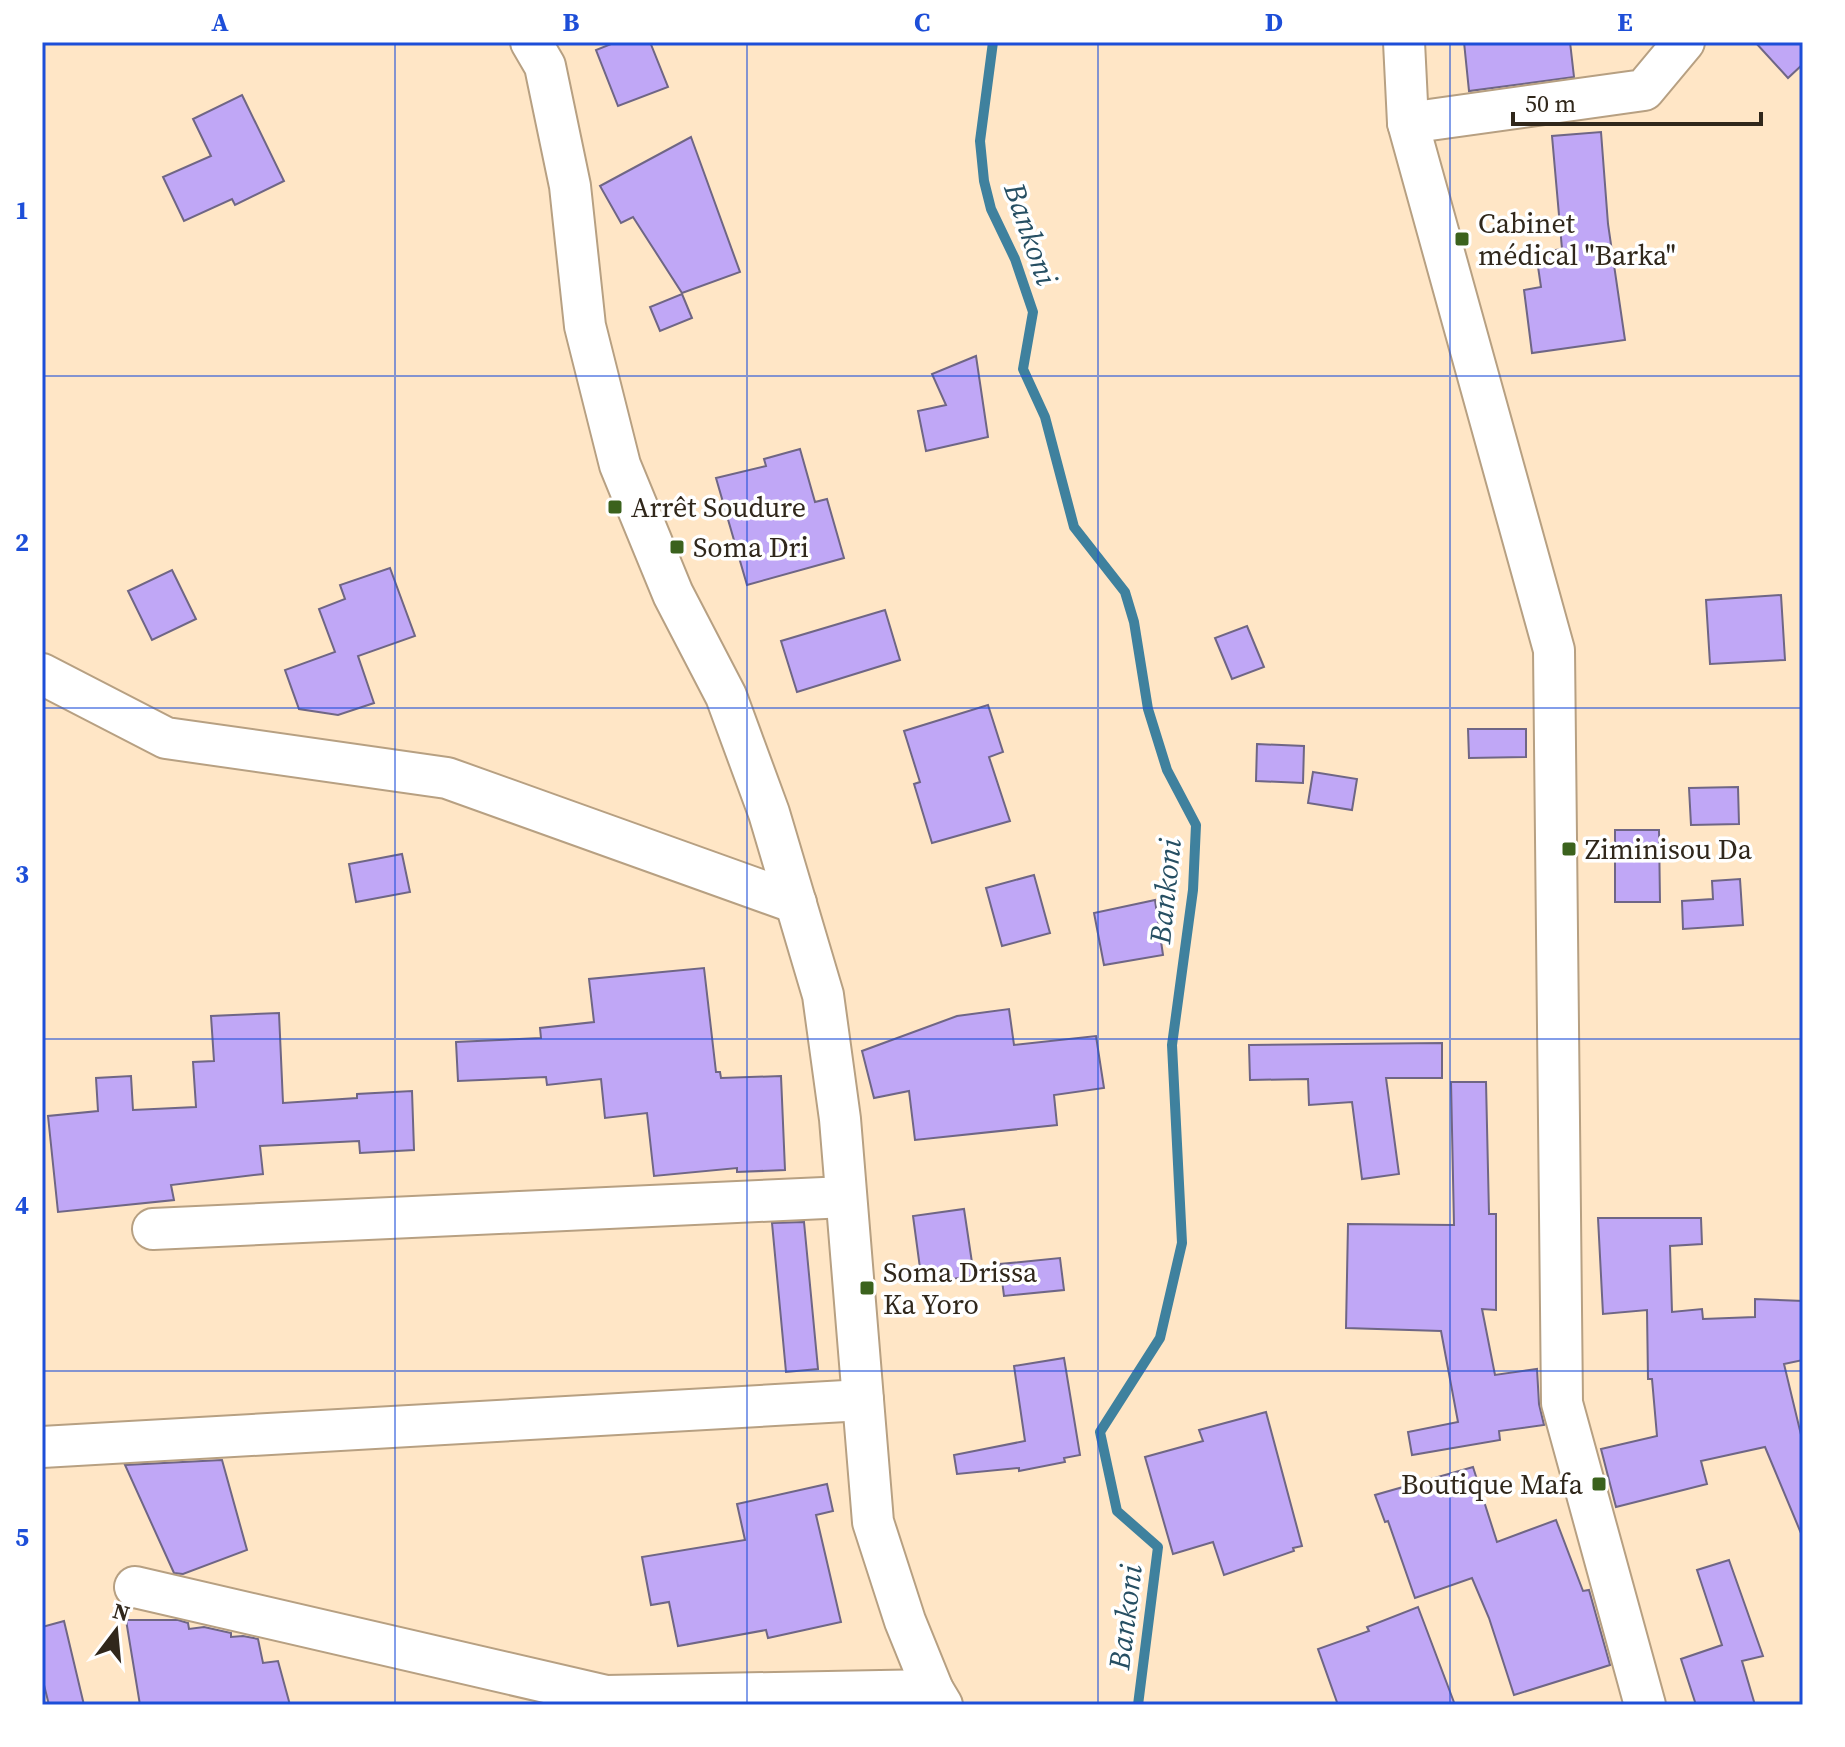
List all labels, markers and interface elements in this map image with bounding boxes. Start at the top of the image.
text: A [211,4,229,40]
text: B [563,4,580,40]
text: C [914,4,930,40]
text: D [1265,4,1283,40]
text: E [1617,4,1633,40]
scale bar [1513,76,1761,126]
text: 50 m [1525,87,1576,120]
water label: Bankoni [994,176,1068,291]
text: 1 [15,192,29,228]
place label: Cabinet médical "Barka" [1478,204,1676,274]
marker: Cabinet médical "Barka" [1453,230,1471,248]
place label: Arrêt Soudure [631,488,806,526]
marker: Arrêt Soudure [606,498,624,516]
text: 2 [15,524,29,560]
place label: Soma Dri [693,528,809,566]
marker: Soma Dri [668,538,686,556]
place label: Ziminisou Da [1585,830,1753,868]
water label: Bankoni [1139,836,1191,947]
marker: Ziminisou Da [1560,840,1578,858]
text: 3 [15,856,29,892]
text: 4 [15,1187,29,1223]
place label: Soma Drissa Ka Yoro [883,1253,1038,1323]
marker: Soma Drissa Ka Yoro [858,1279,876,1297]
place label: Boutique Mafa [1401,1465,1584,1503]
marker: Boutique Mafa [1590,1475,1608,1493]
text: 5 [15,1519,29,1555]
water label: Bankoni [1098,1562,1152,1673]
north arrow [76,1591,156,1671]
text: N [110,1595,133,1628]

